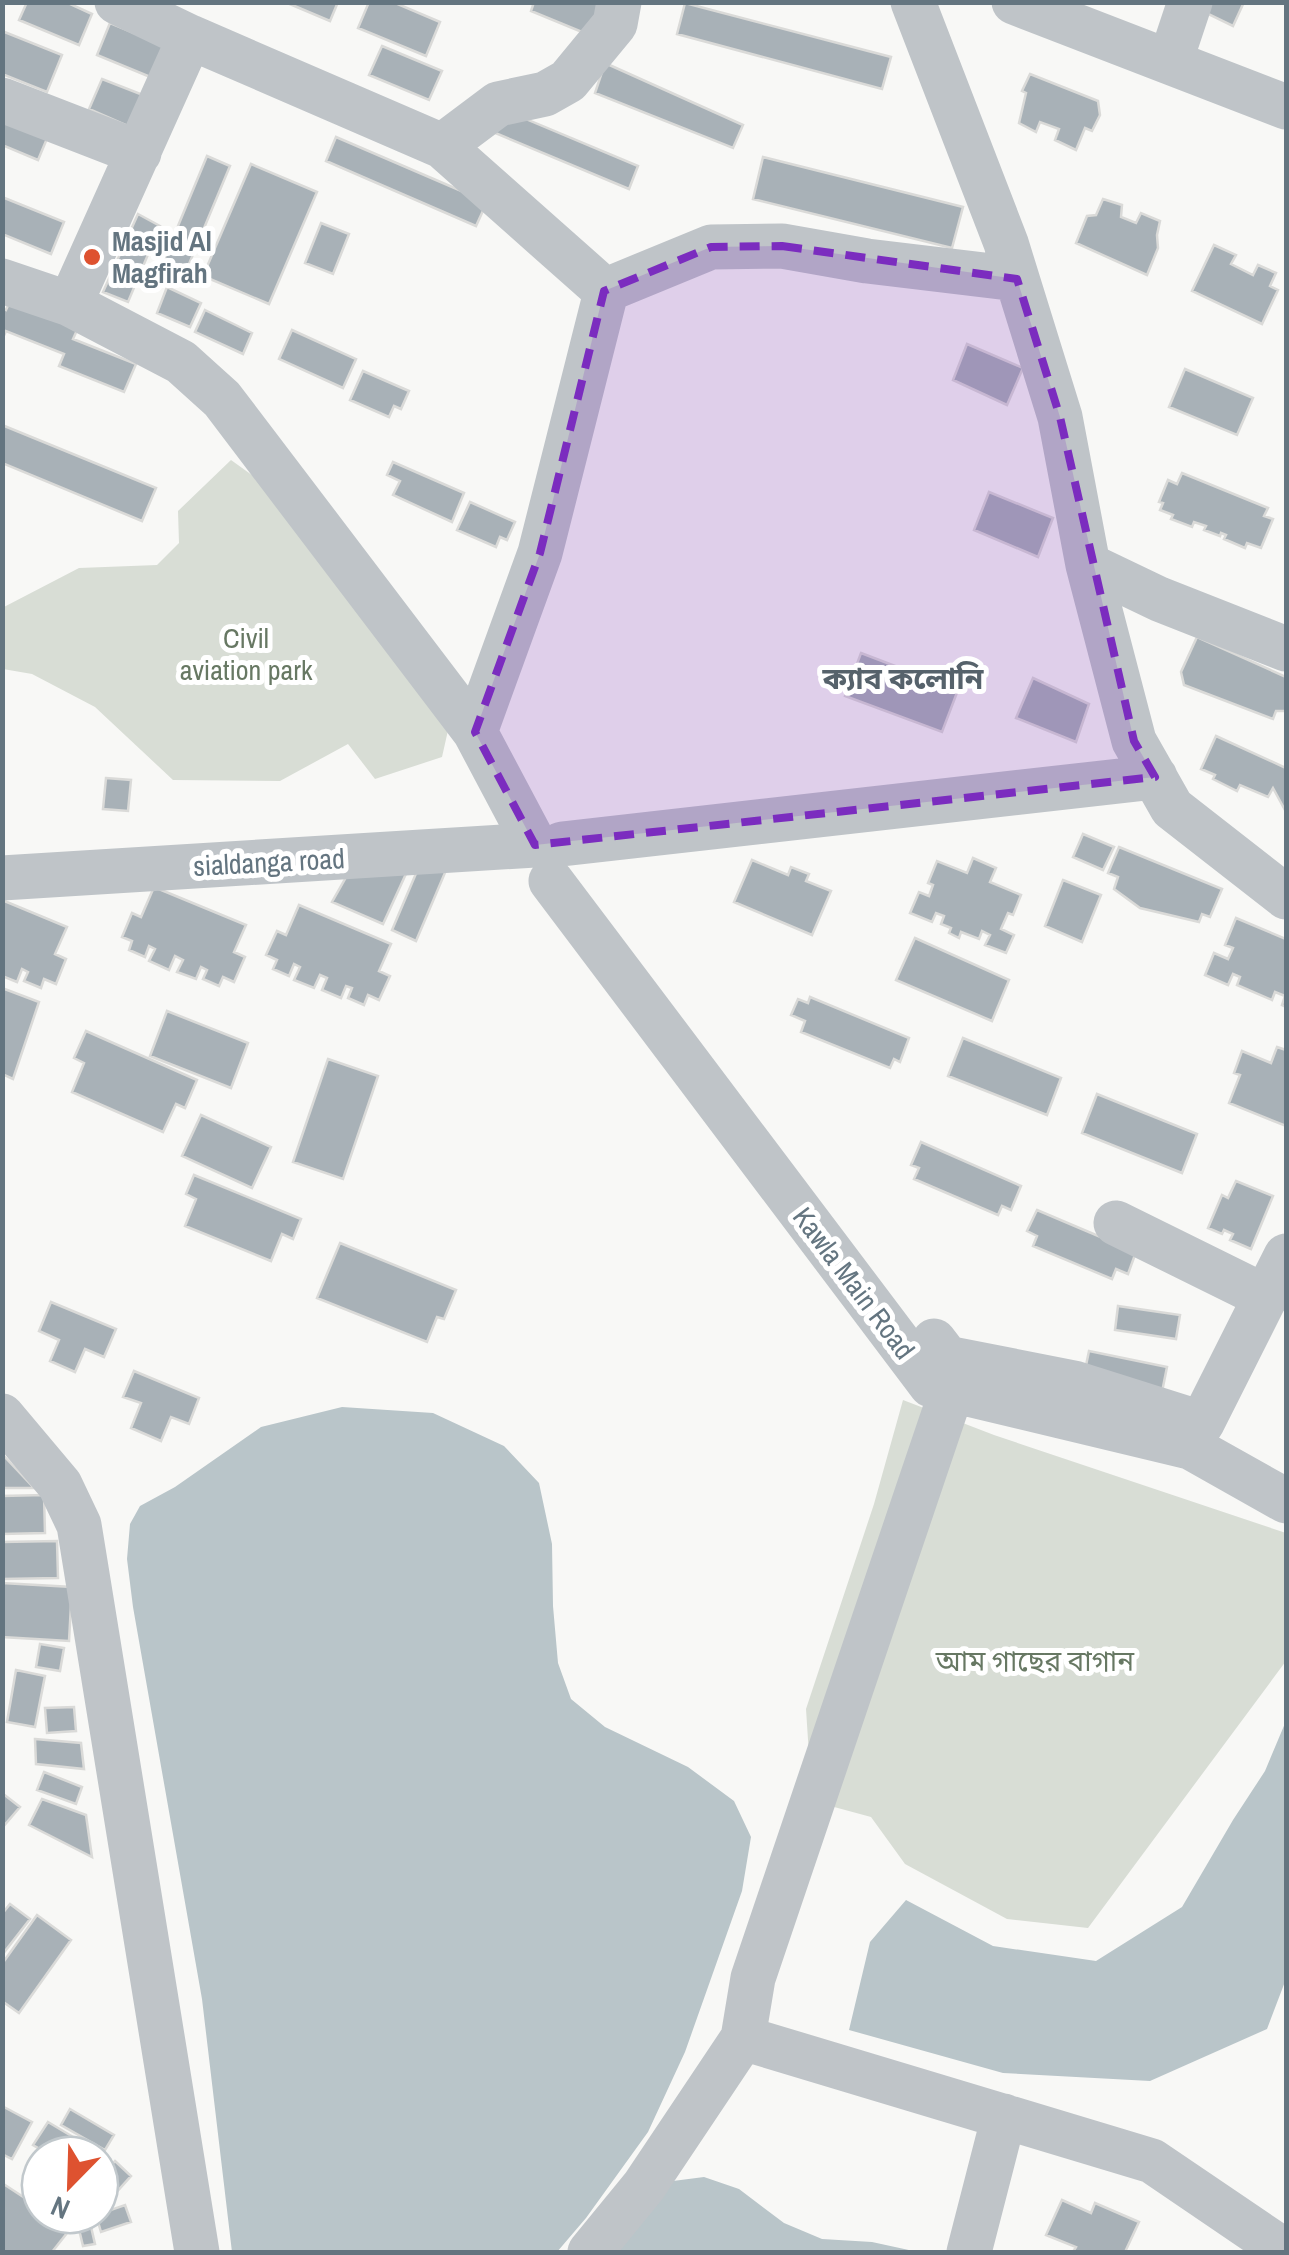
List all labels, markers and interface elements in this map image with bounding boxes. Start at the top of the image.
place label: Masjid Al Magfirah [112,222,212,292]
marker: Masjid Al Magfirah [81,246,103,268]
park label: Civil aviation park [180,619,313,689]
district label: ক্যাব কলোনি [822,658,984,698]
street label: sialdanga road [192,839,346,885]
street label: Kawla Main Road [784,1199,924,1367]
park label: আম গাছের বাগান [935,1642,1135,1680]
north arrow [20,2135,120,2235]
text: N [45,2187,75,2229]

